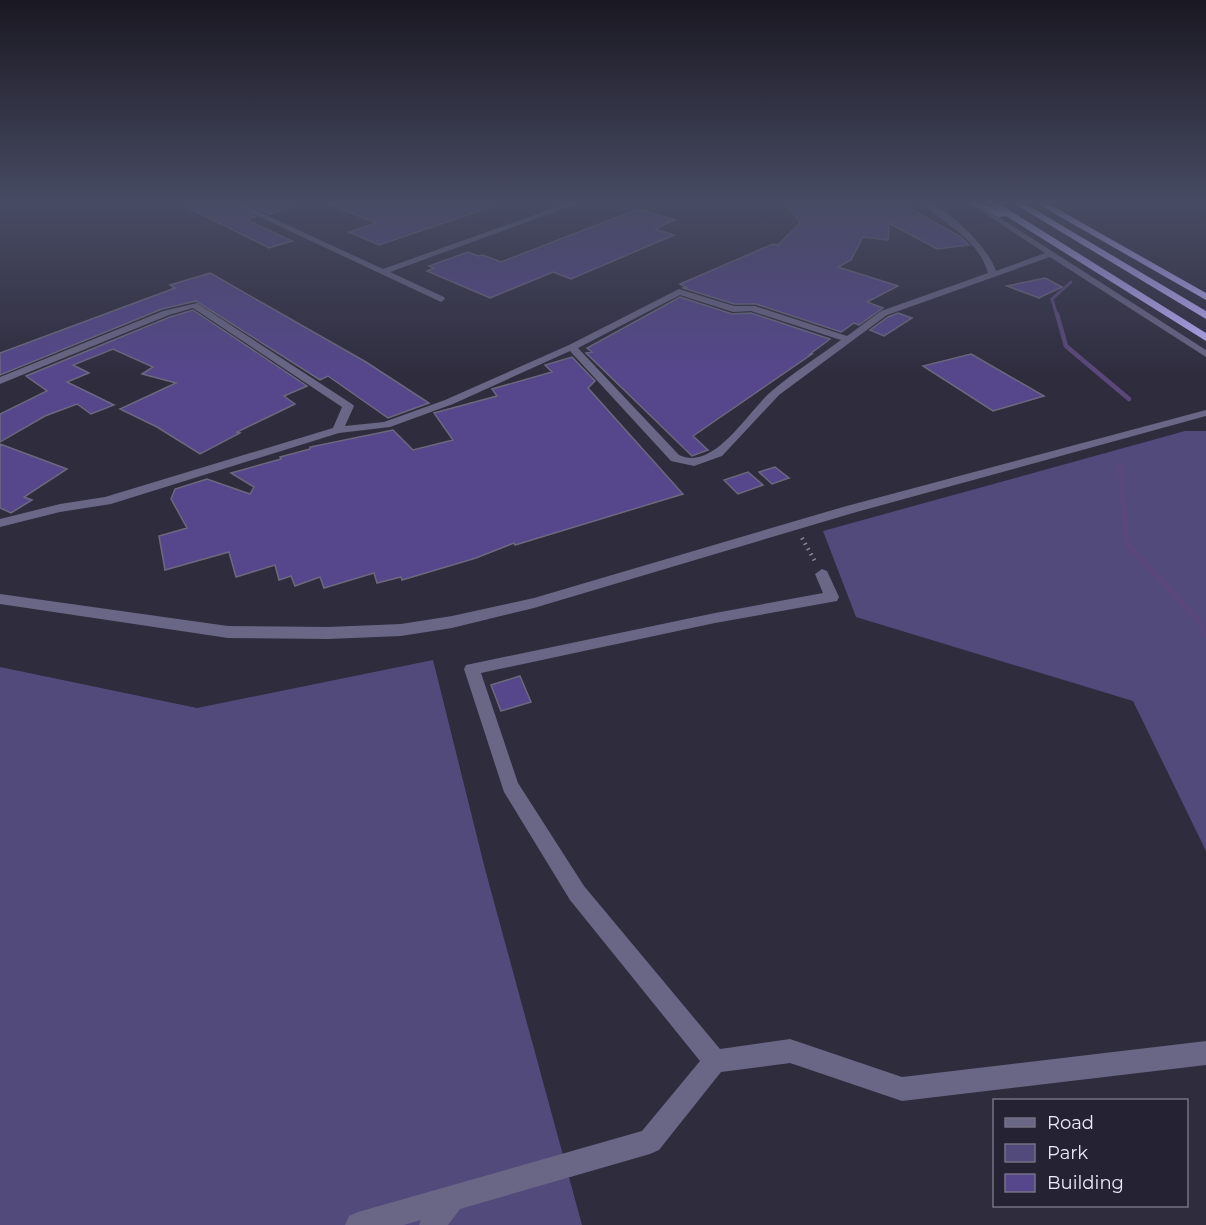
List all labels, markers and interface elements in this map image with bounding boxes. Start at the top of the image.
legend [993,1099,1188,1207]
text: Road [1047,1112,1094,1134]
text: Park [1047,1142,1088,1164]
text: Building [1047,1172,1124,1194]

